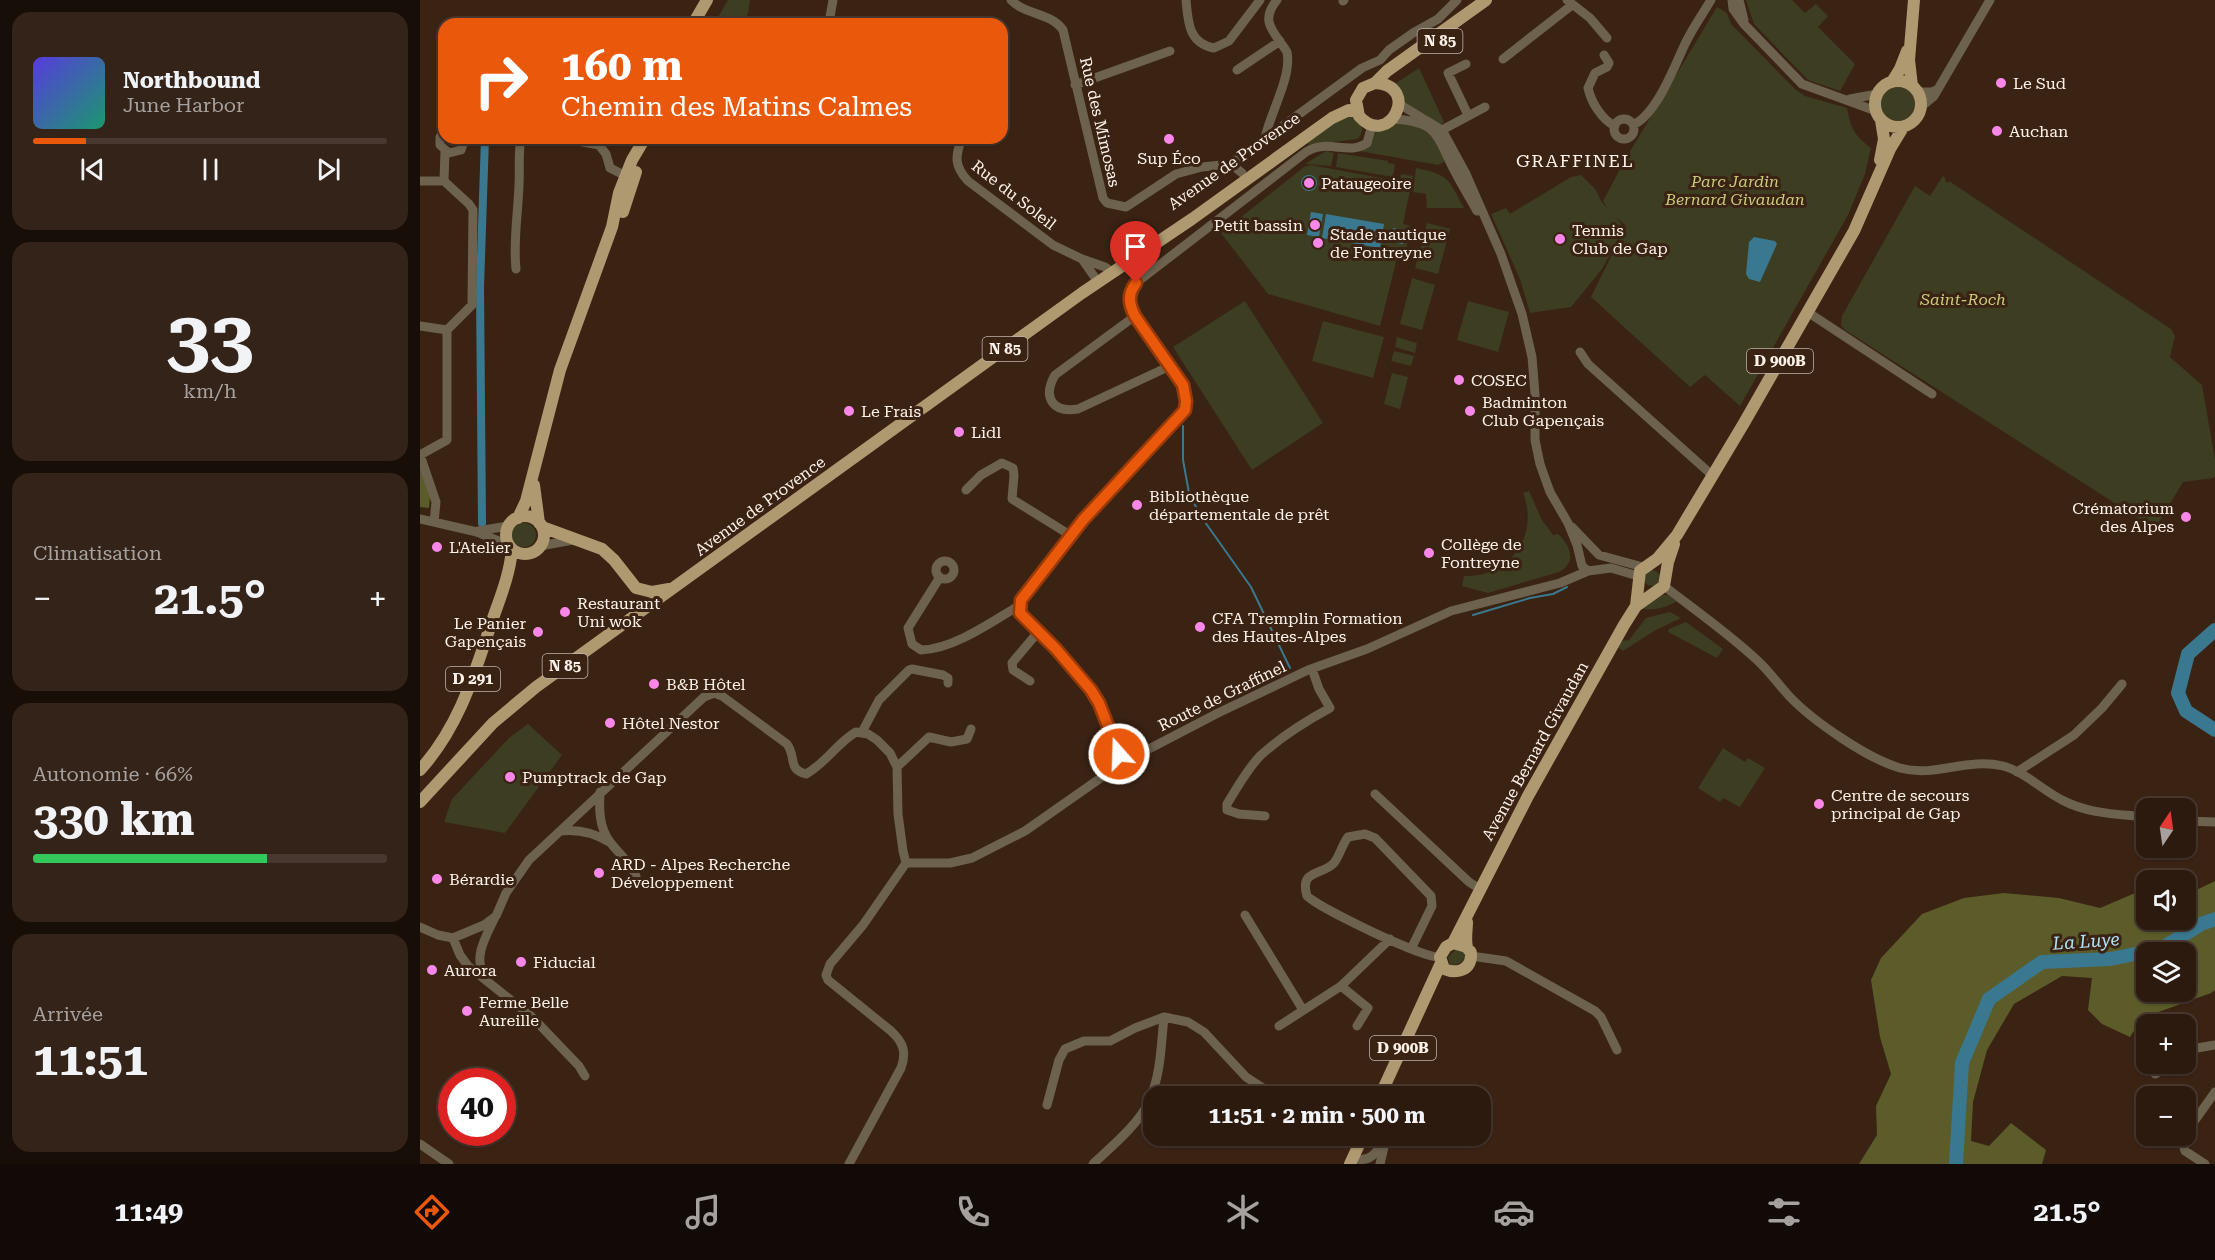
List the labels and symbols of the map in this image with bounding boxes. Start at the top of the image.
road number: N 85 [1418,29,1462,53]
street label: Rue des Mimosas [1076,55,1124,189]
place label: Le Sud [2013,74,2066,93]
marker: Le Sud [1994,76,2008,90]
street label: Avenue de Provence [1164,108,1304,214]
place label: Auchan [2009,122,2068,141]
marker: Auchan [1990,124,2004,138]
marker: Sup Éco [1162,132,1176,146]
place label: Sup Éco [1137,149,1201,168]
district label: GRAFFINEL [1516,150,1634,171]
street label: Rue du Soleil [968,156,1060,234]
park label: Parc Jardin Bernard Givaudan [1664,172,1805,209]
place label: Pataugeoire [1321,174,1412,193]
marker: Pataugeoire [1302,176,1316,190]
place label: Petit bassin [1214,216,1303,235]
marker: Petit bassin [1308,218,1322,232]
pin [1110,221,1161,283]
place label: Tennis Club de Gap [1572,221,1668,258]
place label: Stade nautique de Fontreyne [1330,225,1447,262]
marker: Tennis Club de Gap [1553,232,1567,246]
marker: Stade nautique de Fontreyne [1311,236,1325,250]
park label: Saint-Roch [1919,290,2006,309]
road number: N 85 [982,337,1028,361]
road number: D 900B [1747,349,1813,373]
place label: COSEC [1471,371,1527,390]
marker: COSEC [1452,373,1466,387]
place label: Badminton Club Gapençais [1482,393,1604,430]
place label: Le Frais [861,402,922,421]
marker: Le Frais [842,404,856,418]
marker: Badminton Club Gapençais [1463,404,1477,418]
place label: Lidl [971,423,1001,442]
marker: Lidl [952,425,966,439]
street label: Avenue de Provence [691,452,829,560]
place label: Bibliothèque départementale de prêt [1149,487,1329,524]
marker: Bibliothèque départementale de prêt [1130,498,1144,512]
place label: Crématorium des Alpes [2072,499,2174,536]
marker: Crématorium des Alpes [2179,510,2193,524]
place label: Collège de Fontreyne [1441,535,1522,572]
place label: L'Atelier [449,538,511,557]
marker: L'Atelier [430,540,444,554]
marker: Collège de Fontreyne [1422,546,1436,560]
place label: Restaurant Uni wok [577,594,660,631]
marker: Restaurant Uni wok [558,605,572,619]
place label: CFA Tremplin Formation des Hautes-Alpes [1212,609,1403,646]
place label: Le Panier Gapençais [445,614,526,651]
marker: CFA Tremplin Formation des Hautes-Alpes [1193,620,1207,634]
marker: Le Panier Gapençais [531,625,545,639]
road number: N 85 [542,654,588,678]
street label: Route de Graffinel [1155,657,1289,735]
street label: Avenue Bernard Givaudan [1478,658,1592,844]
road number: D 291 [446,667,500,691]
place label: B&B Hôtel [666,675,746,694]
marker: B&B Hôtel [647,677,661,691]
place label: Hôtel Nestor [622,714,720,733]
marker: Hôtel Nestor [603,716,617,730]
position arrow [1087,722,1151,786]
place label: Pumptrack de Gap [522,768,666,787]
marker: Pumptrack de Gap [503,770,517,784]
place label: Centre de secours principal de Gap [1831,786,1970,823]
marker: Centre de secours principal de Gap [1812,797,1826,811]
north arrow [2136,798,2196,858]
place label: ARD - Alpes Recherche Développement [611,855,791,892]
marker: ARD - Alpes Recherche Développement [592,866,606,880]
place label: Bérardie [449,870,514,889]
marker: Bérardie [430,872,444,886]
water label: La Luye [2051,928,2120,954]
place label: Fiducial [533,953,596,972]
marker: Fiducial [514,955,528,969]
place label: Aurora [444,961,497,980]
marker: Aurora [425,963,439,977]
place label: Ferme Belle Aureille [479,993,569,1030]
marker: Ferme Belle Aureille [460,1004,474,1018]
road number: D 900B [1370,1036,1436,1060]
speed limit sign: 40 [438,1068,516,1146]

